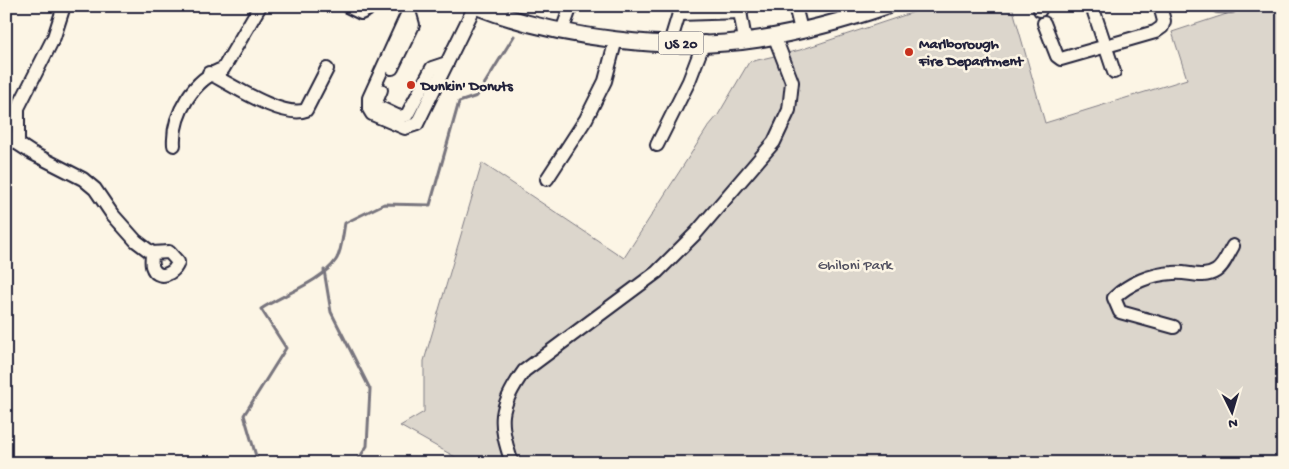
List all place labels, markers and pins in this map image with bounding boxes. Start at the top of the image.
place label: Marlborough Fire Department [918,36,1025,71]
marker: Marlborough Fire Department [903,46,915,58]
place label: Dunkin' Donuts [419,78,514,96]
marker: Dunkin' Donuts [405,79,417,91]

